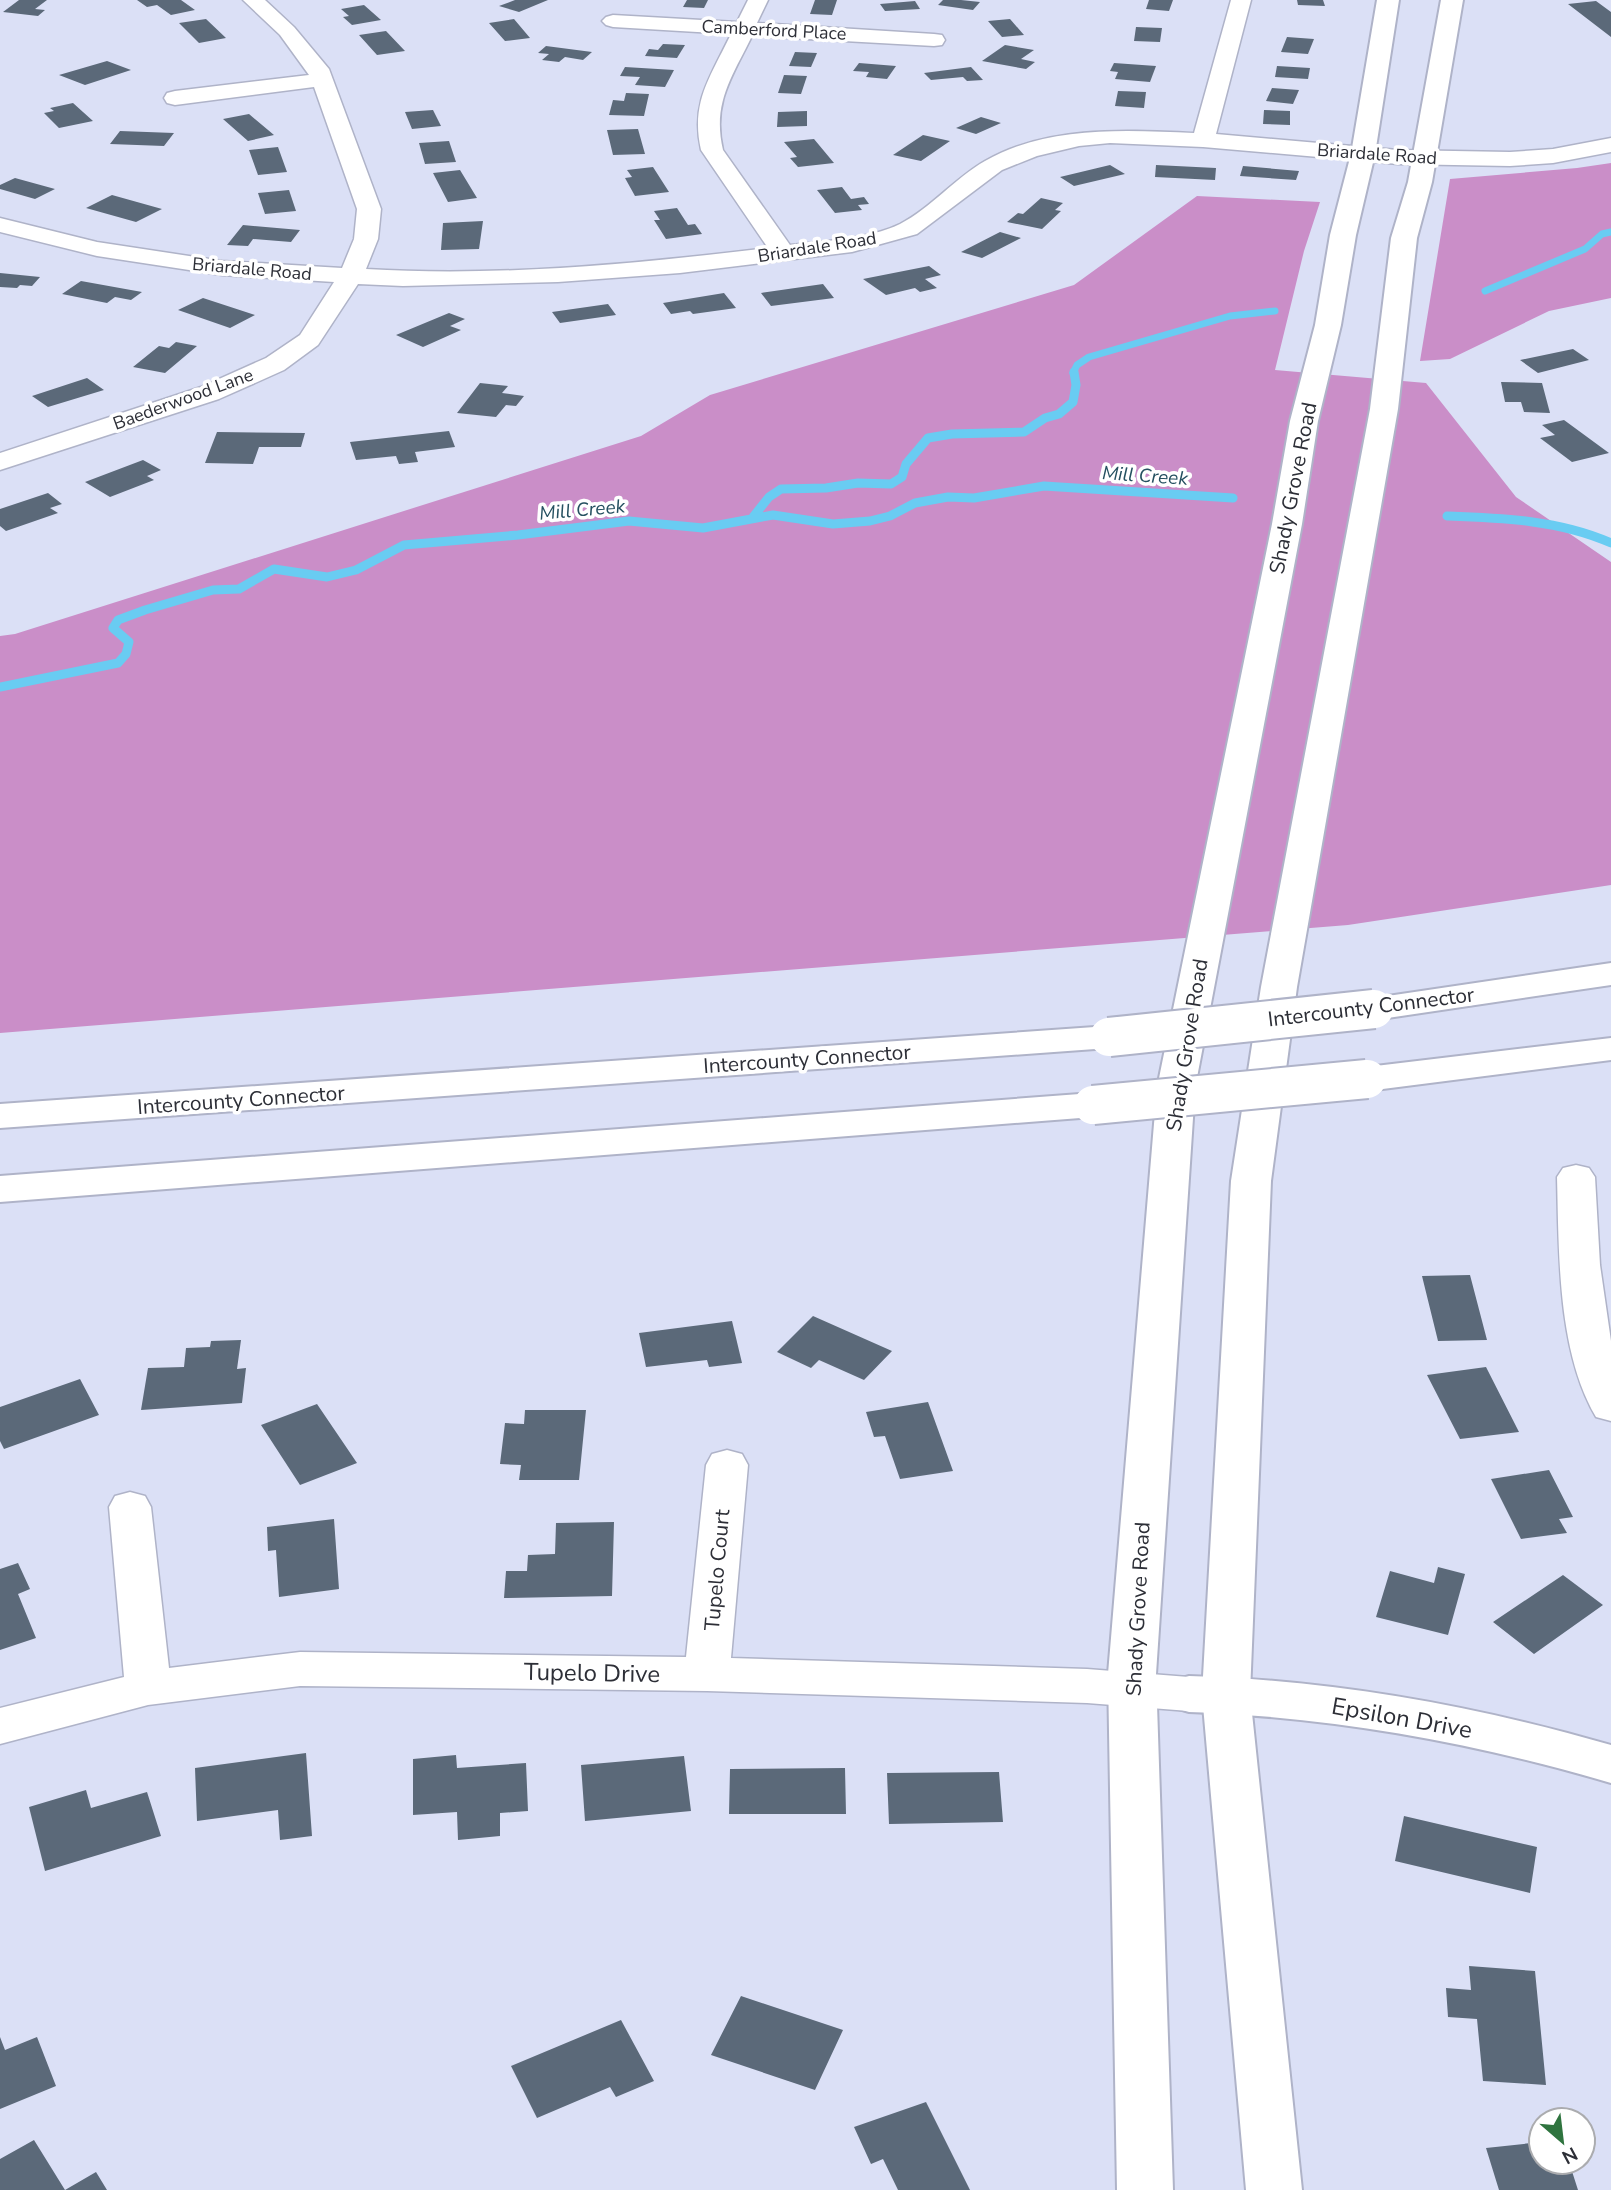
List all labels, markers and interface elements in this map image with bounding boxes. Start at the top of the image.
street label: Camberford Place [701,14,847,46]
street label: Briardale Road [1316,138,1438,170]
street label: Briardale Road [756,226,878,268]
street label: Briardale Road [191,252,313,286]
street label: Baederwood Lane [110,362,256,436]
street label: Shady Grove Road [1263,400,1323,576]
water label: Mill Creek [1101,460,1189,492]
water label: Mill Creek [538,493,627,527]
street label: Shady Grove Road [1160,957,1214,1133]
street label: Intercounty Connector [1266,980,1476,1034]
street label: Intercounty Connector [702,1038,912,1080]
street label: Intercounty Connector [136,1079,346,1121]
street label: Tupelo Court [698,1507,736,1632]
street label: Shady Grove Road [1119,1521,1157,1697]
street label: Tupelo Drive [524,1656,660,1690]
street label: Epsilon Drive [1329,1690,1475,1746]
north arrow [1527,2106,1597,2176]
text: N [1557,2140,1582,2170]

